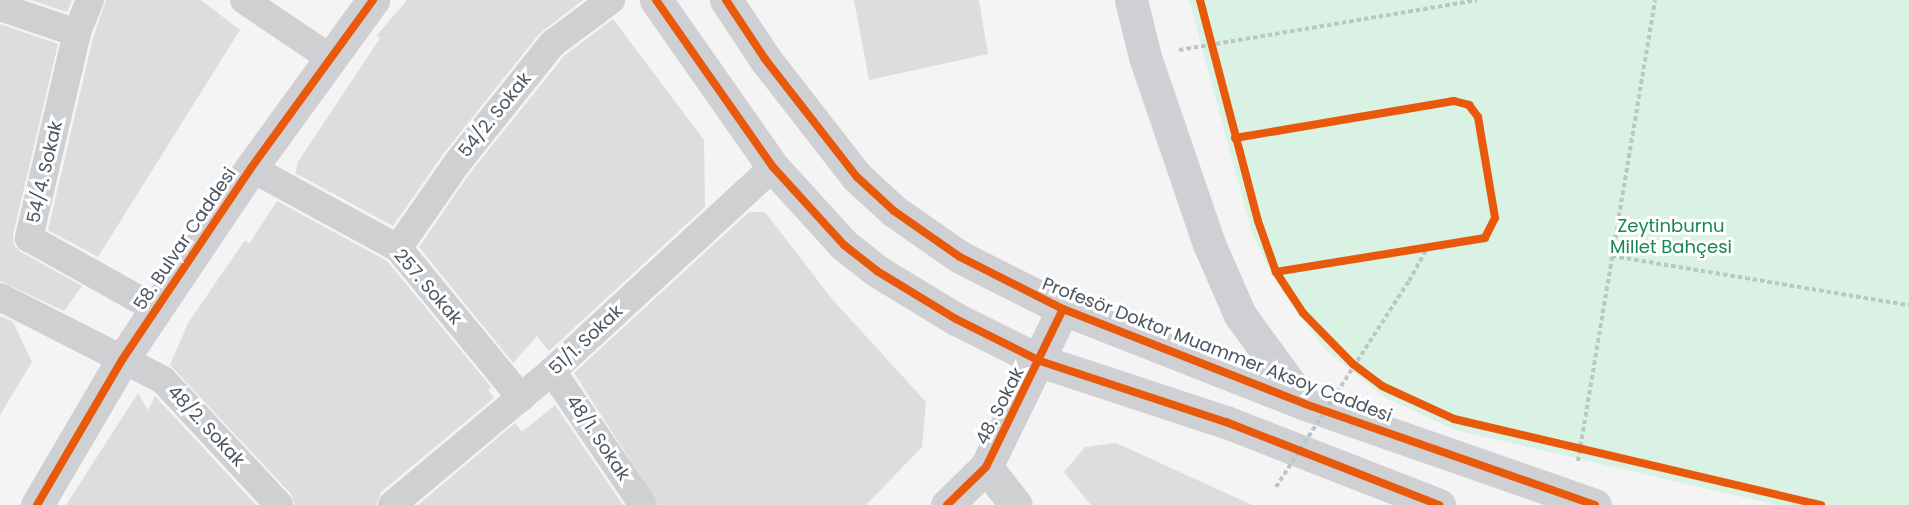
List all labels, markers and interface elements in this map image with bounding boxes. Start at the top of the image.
street label: 54/2. Sokak [454,68,536,162]
street label: 54/4. Sokak [23,119,67,225]
street label: 58. Bulvar Caddesi [129,164,241,314]
park label: Zeytinburnu Millet Bahçesi [1610,216,1732,258]
street label: 257. Sokak [389,245,467,329]
street label: Profesör Doktor Muammer Aksoy Caddesi [1039,273,1395,427]
street label: 51/1. Sokak [545,300,627,380]
street label: 48. Sokak [971,364,1029,448]
street label: 48/2. Sokak [163,381,249,471]
street label: 48/1. Sokak [562,391,634,485]

